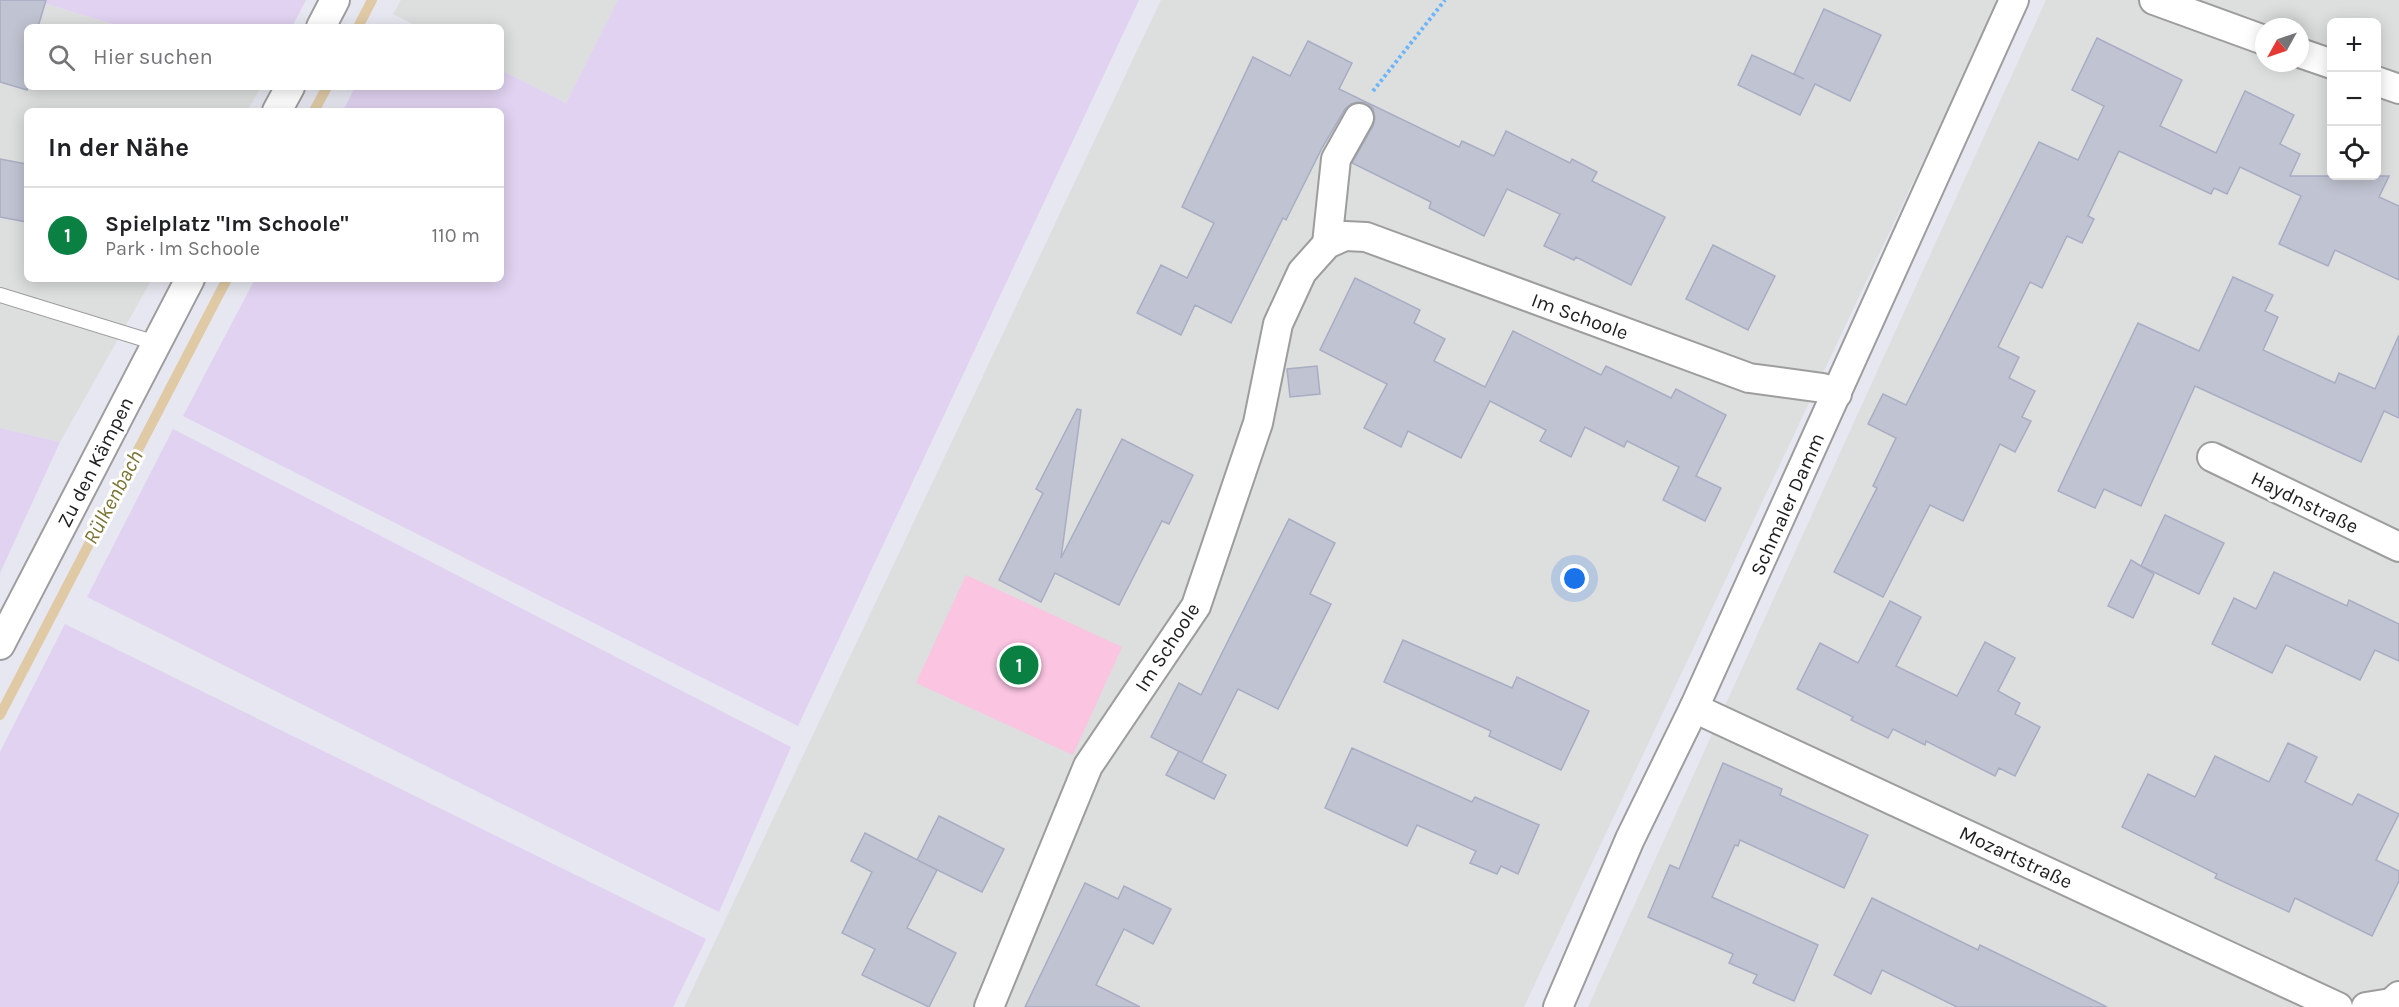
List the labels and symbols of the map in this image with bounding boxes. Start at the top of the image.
north arrow [2255,18,2309,72]
street label: Im Schoole [1528,288,1631,345]
street label: Zu den Kämpen [53,393,138,531]
street label: Schmaler Damm [1746,429,1829,579]
water label: Rülkenbach [78,446,148,548]
street label: Haydnstraße [2247,467,2362,538]
your location [1560,564,1589,593]
street label: Im Schoole [1130,599,1205,696]
pin: 1 [1000,642,1038,688]
street label: Mozartstraße [1956,821,2076,894]

